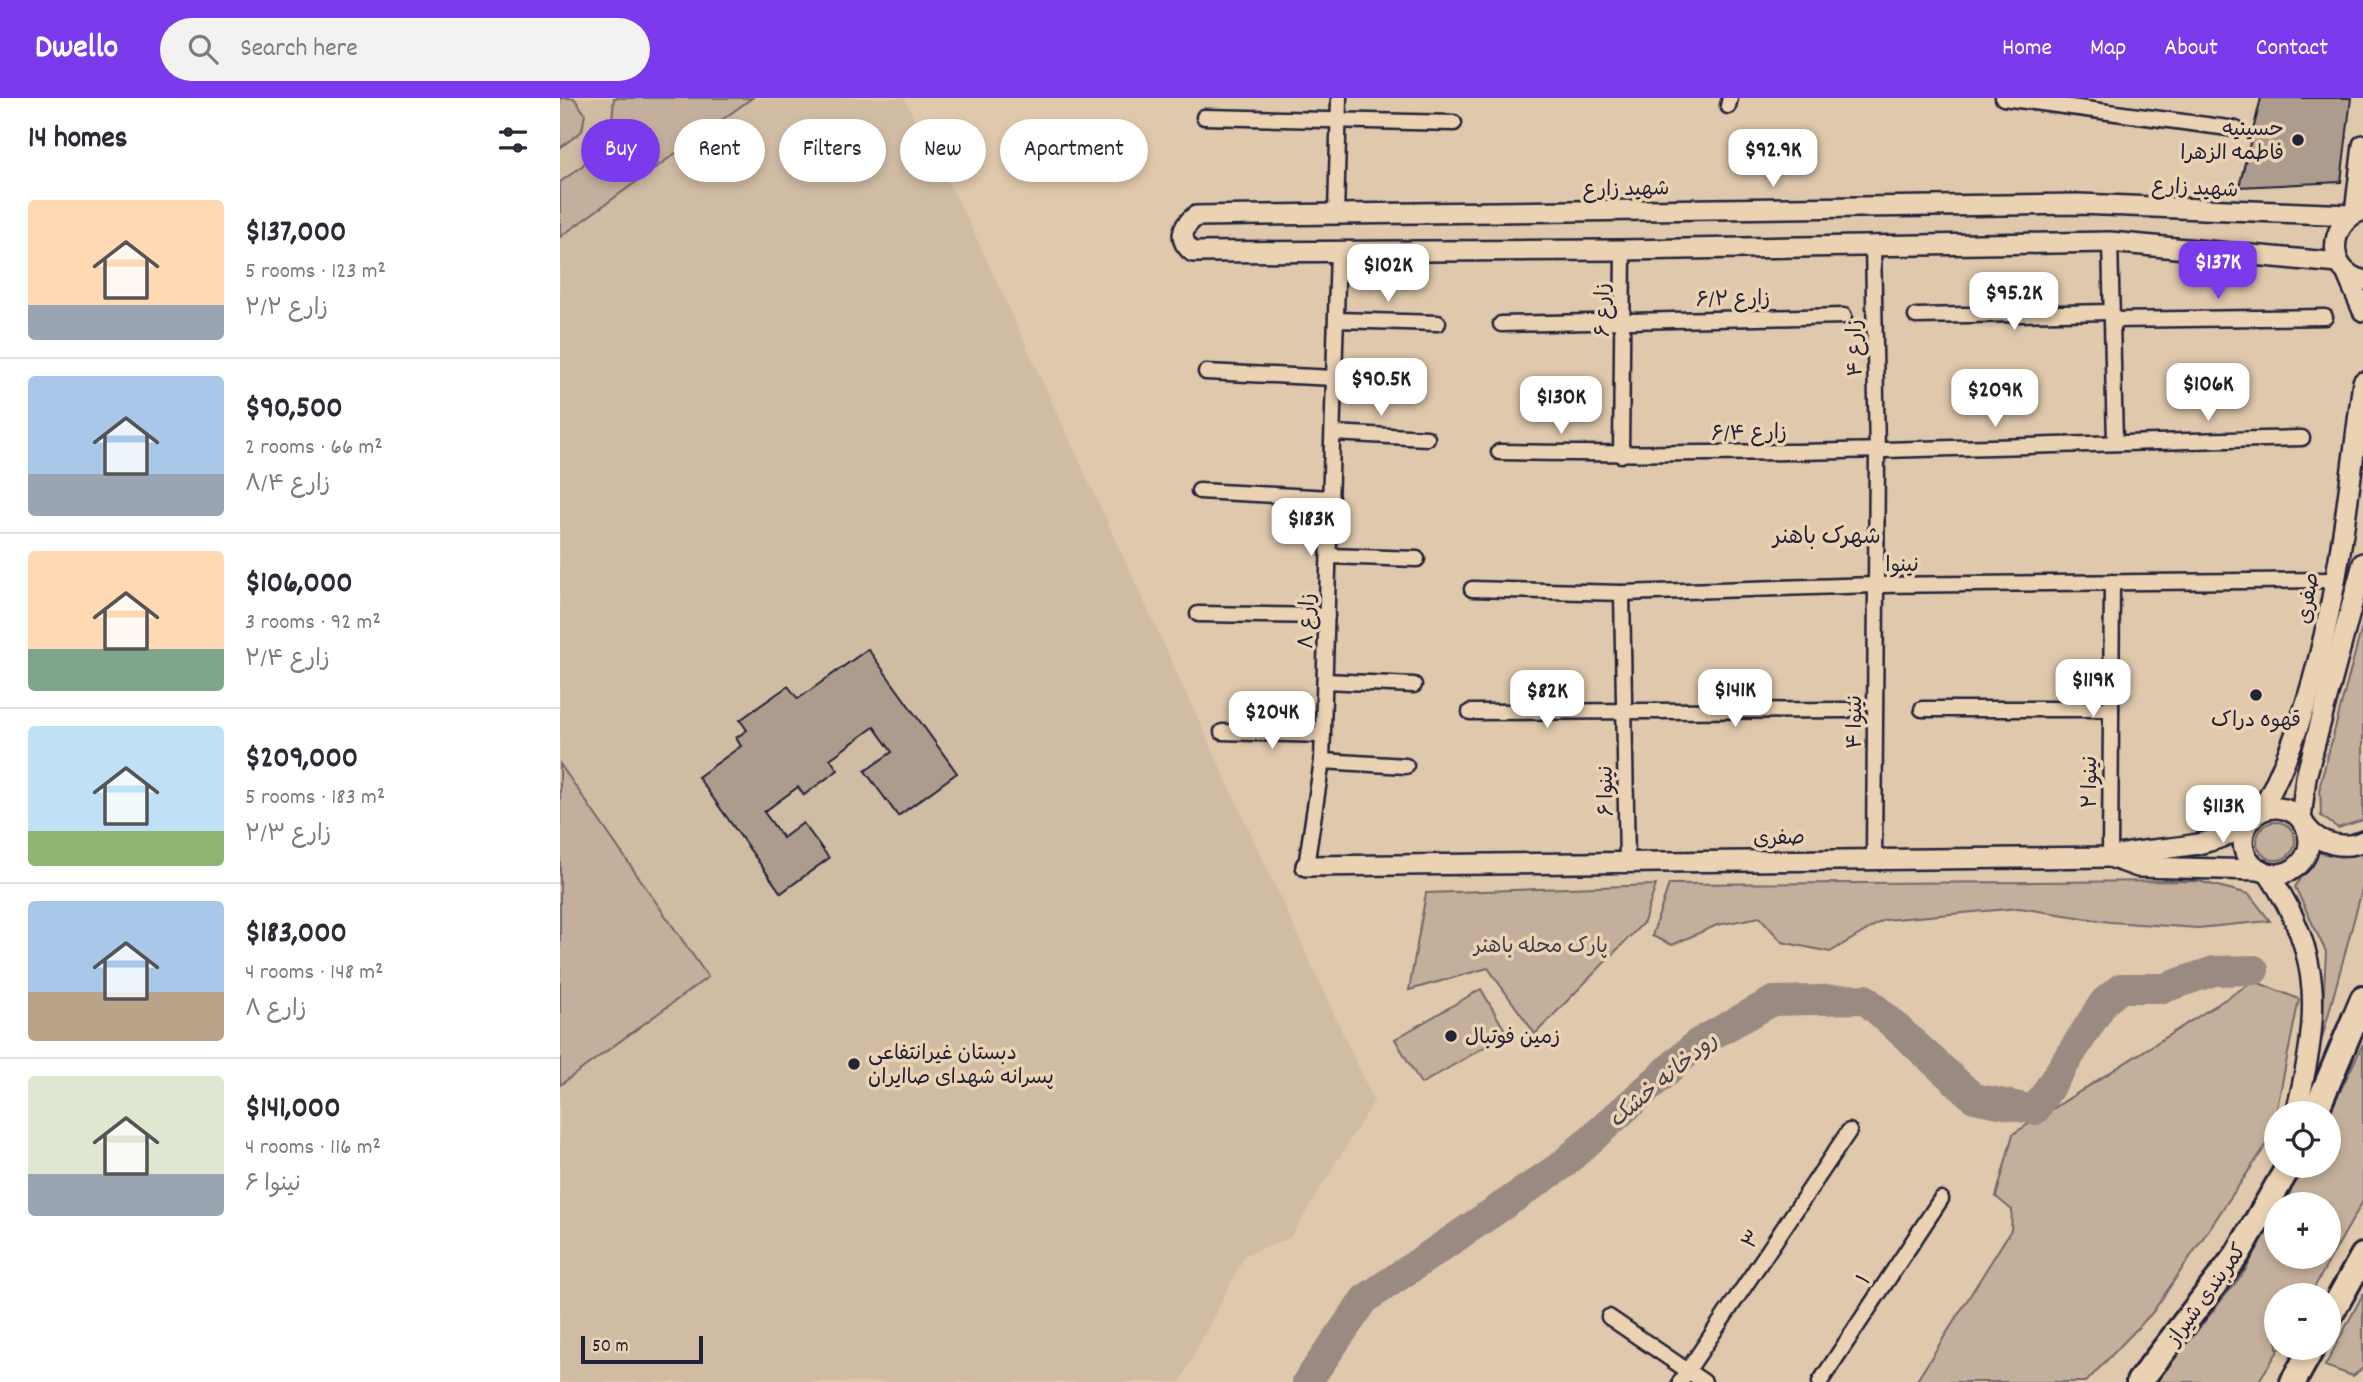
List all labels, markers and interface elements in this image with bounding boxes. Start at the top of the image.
search box [160,18,650,81]
text: Dwello [35,26,118,73]
icon: search [184,30,222,68]
text: Search here [240,31,358,68]
text: Home [2002,32,2052,66]
text: Map [2090,32,2126,66]
text: About [2164,32,2218,66]
text: Contact [2256,32,2328,66]
place label: حسینیه فاطمه الزهرا [2180,116,2284,170]
text: 14 homes [28,119,127,162]
chip: Buy [581,119,660,182]
chip: Rent [674,119,765,182]
chip: Filters [779,119,886,182]
chip: New [900,119,986,182]
chip: Apartment [1000,119,1148,182]
icon: filters [494,121,532,159]
pin: $92.9K [1716,130,1830,189]
marker: حسینیه فاطمه الزهرا [2290,132,2306,148]
text: $92.9K [1744,135,1802,168]
street label: شهید زارع [2151,173,2239,207]
street label: شهید زارع [1582,175,1670,207]
text: $137,000 [245,213,346,256]
icon: home [84,228,168,312]
pin: $137K [2169,242,2267,301]
pin: $102K [1339,244,1437,304]
text: $137K [2195,247,2241,280]
text: $102K [1363,250,1413,283]
text: 5 rooms · 123 m² [245,256,386,289]
pin: $95.2K [1957,272,2071,332]
text: $95.2K [1985,278,2043,311]
street label: ۶ زارع [1590,283,1620,337]
street label: ۶/۲ زارع [1696,285,1771,317]
text: ۲/۲ زارع [245,293,328,326]
street label: ۴ زارع [1842,319,1872,377]
pin: $90.5K [1324,358,1438,418]
text: $90.5K [1351,364,1411,397]
pin: $106K [2159,364,2257,423]
text: $106K [2182,369,2234,402]
pin: $209K [1946,370,2044,429]
text: $209K [1967,375,2023,408]
pin: $130K [1512,376,1610,436]
text: $130K [1536,382,1586,415]
text: $90,500 [245,389,343,432]
icon: home [84,404,168,488]
street label: ۶/۴ زارع [1711,419,1787,451]
text: 2 rooms · 66 m² [245,432,383,465]
text: ۸/۴ زارع [245,469,330,502]
pin: $183K [1262,498,1360,558]
text: $183K [1288,504,1334,537]
district label: شهرک باهنر [1771,522,1881,555]
street label: نینوا [1885,552,1919,582]
text: $106,000 [245,564,353,607]
street label: صفری [2291,571,2329,626]
icon: home [84,579,168,663]
street label: ۸ زارع [1293,593,1325,650]
text: 3 rooms · 92 m² [245,607,381,640]
text: ۲/۴ زارع [245,644,330,677]
pin: $119K [2044,660,2142,719]
text: $119K [2072,665,2114,698]
pin: $82K [1506,670,1588,730]
pin: $141K [1686,670,1784,729]
text: $141K [1714,675,1756,708]
text: $82K [1526,676,1568,709]
marker: قهوه دراک [2248,687,2264,703]
pin: $204K [1223,692,1321,751]
street label: ۴ نینوا [1842,695,1872,749]
text: $204K [1245,697,1299,730]
place label: قهوه دراک [2211,707,2301,737]
text: $209,000 [245,739,358,782]
icon: home [84,754,168,838]
street label: ۲ نینوا [2077,756,2107,808]
street label: ۶ نینوا [1593,765,1623,817]
text: 5 rooms · 183 m² [245,782,385,815]
pin: $113K [2174,786,2272,845]
text: $113K [2202,791,2244,824]
text: ۲/۳ زارع [245,819,331,852]
street label: صفری [1753,825,1805,855]
text: $183,000 [245,914,347,957]
icon: home [84,929,168,1013]
park label: پارک محله باهنر [1472,933,1608,963]
text: 4 rooms · 148 m² [245,957,383,990]
text: ۸ زارع [245,994,307,1027]
place label: زمین فوتبال [1465,1024,1560,1054]
water label: رودخانه خشک [1603,1026,1726,1137]
marker: زمین فوتبال [1443,1028,1459,1044]
place label: دبستان غیرانتفاعی پسرانه شهدای صاایران [868,1040,1054,1094]
marker: دبستان غیرانتفاعی پسرانه شهدای صاایران [846,1056,862,1072]
text: $141,000 [245,1089,341,1132]
map controls [2264,1101,2341,1360]
button: locate [2264,1101,2341,1178]
icon: home [84,1104,168,1188]
text: 4 rooms · 116 m² [245,1132,381,1165]
text: ۶ نینوا [245,1169,301,1202]
button: + [2264,1192,2341,1269]
street label: ۳ [1736,1225,1771,1256]
street label: کمربندی شیراز [2160,1239,2256,1355]
street label: ۱ [1851,1269,1880,1292]
button: − [2264,1283,2341,1360]
scale bar [581,1333,704,1365]
text: 50 m [592,1334,629,1361]

